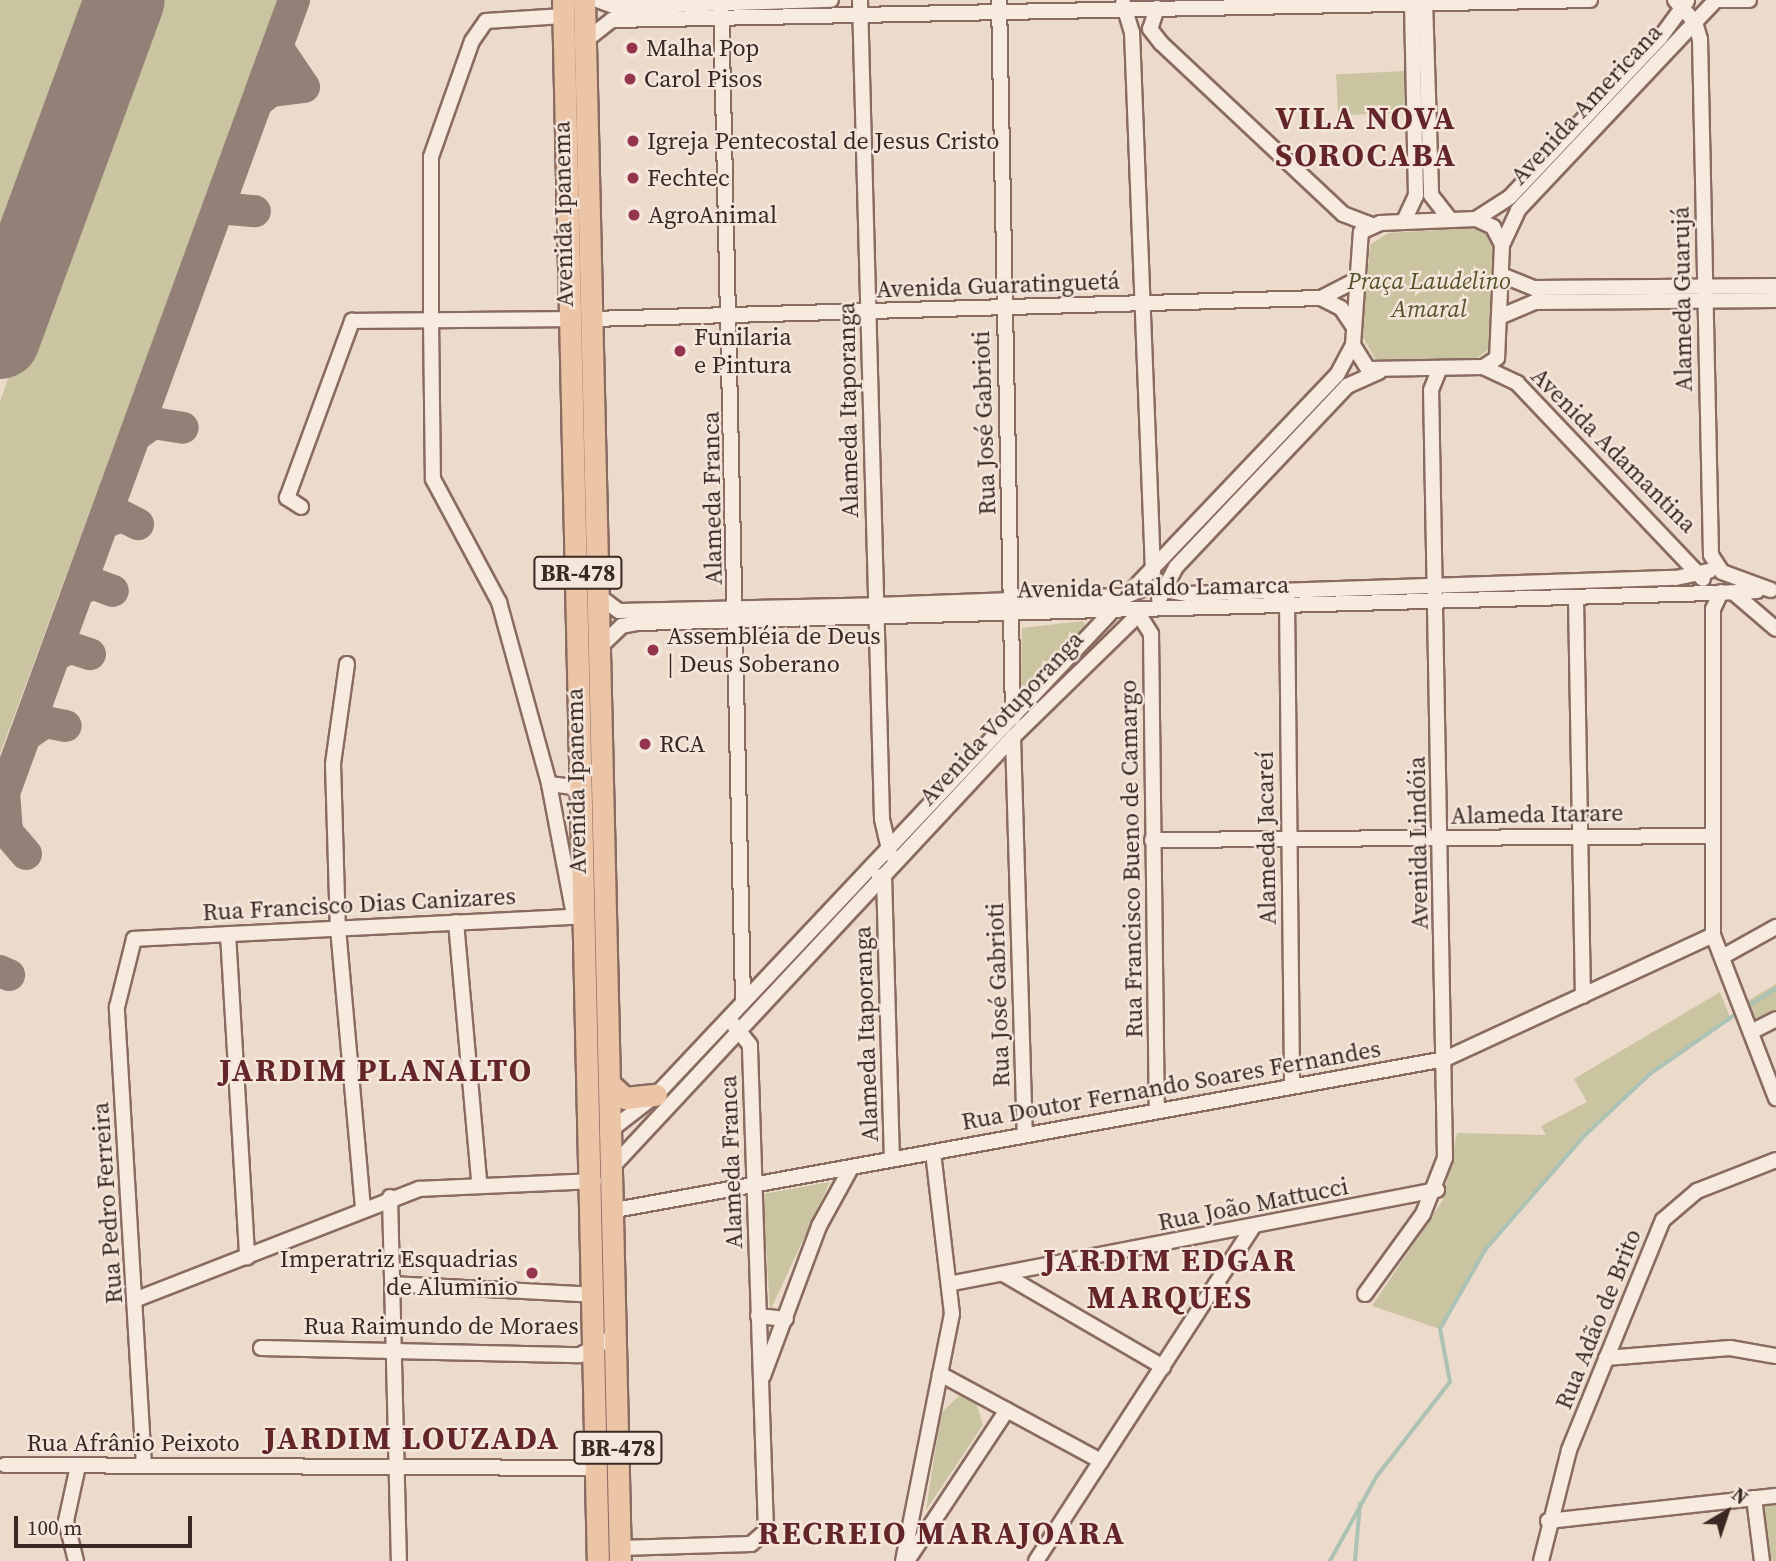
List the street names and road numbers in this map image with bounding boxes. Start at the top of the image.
street label: Avenida Americana [1504,18,1668,190]
street label: Avenida Ipanema [547,121,579,307]
street label: Alameda Guarujá [1666,206,1698,392]
street label: Avenida Guaratinguetá [876,266,1120,304]
street label: Alameda Itaporanga [832,302,864,518]
street label: Rua José Gabrioti [966,330,1002,516]
street label: Avenida Adamantina [1525,361,1703,539]
street label: Alameda Franca [696,411,728,585]
road number: BR-478 [532,554,624,593]
street label: Avenida Cataldo Lamarca [1017,570,1289,604]
street label: Avenida Votuporanga [913,625,1089,811]
street label: Rua Francisco Bueno de Camargo [1113,680,1149,1038]
street label: Avenida Ipanema [560,688,592,874]
street label: Alameda Jacareí [1250,751,1282,925]
street label: Avenida Lindóia [1402,756,1434,930]
street label: Alameda Itarare [1450,798,1624,830]
street label: Rua Francisco Dias Canizares [202,881,516,927]
street label: Rua José Gabrioti [980,902,1016,1088]
street label: Alameda Itaporanga [848,926,884,1142]
street label: Rua Doutor Fernando Soares Fernandes [959,1034,1383,1136]
street label: Alameda Franca [714,1075,748,1249]
street label: Rua Pedro Ferreira [86,1101,128,1305]
street label: Rua João Mattucci [1155,1171,1351,1237]
street label: Rua Adão de Brito [1549,1225,1647,1413]
street label: Rua Raimundo de Moraes [303,1312,579,1340]
road number: BR-478 [572,1428,664,1468]
street label: Rua Afrânio Peixoto [26,1429,240,1457]

